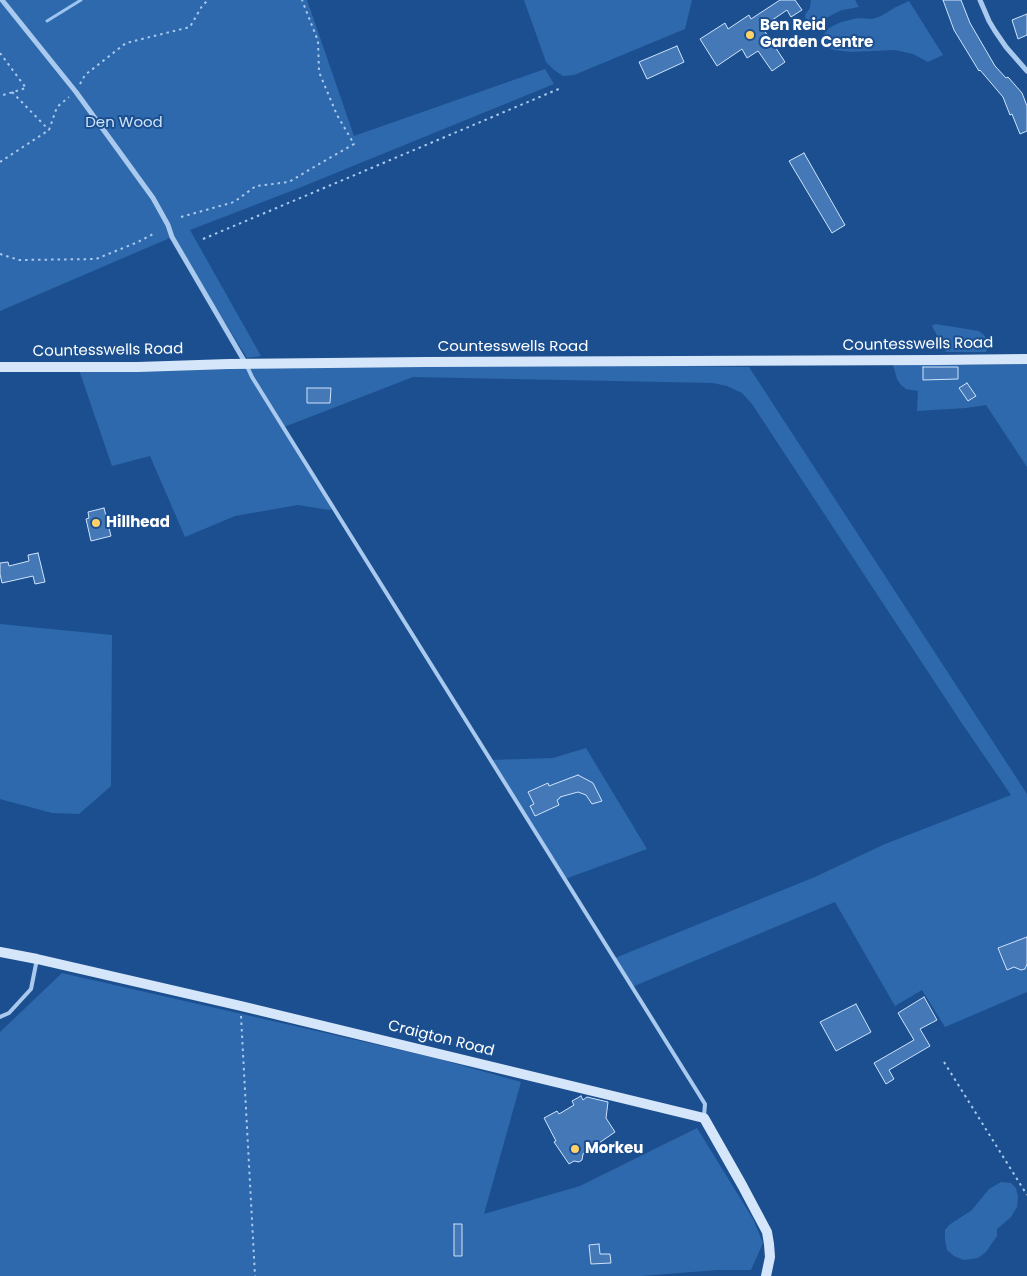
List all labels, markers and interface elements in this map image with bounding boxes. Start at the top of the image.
place label: Ben Reid Garden Centre [760,17,873,52]
marker: Ben Reid Garden Centre [744,29,756,41]
park label: Den Wood [85,114,163,132]
street label: Countesswells Road [843,335,993,355]
street label: Countesswells Road [438,338,588,356]
street label: Countesswells Road [33,341,183,361]
place label: Hillhead [106,514,170,532]
marker: Hillhead [90,517,102,529]
street label: Craigton Road [386,1017,496,1061]
place label: Morkeu [585,1140,643,1158]
marker: Morkeu [569,1143,581,1155]

